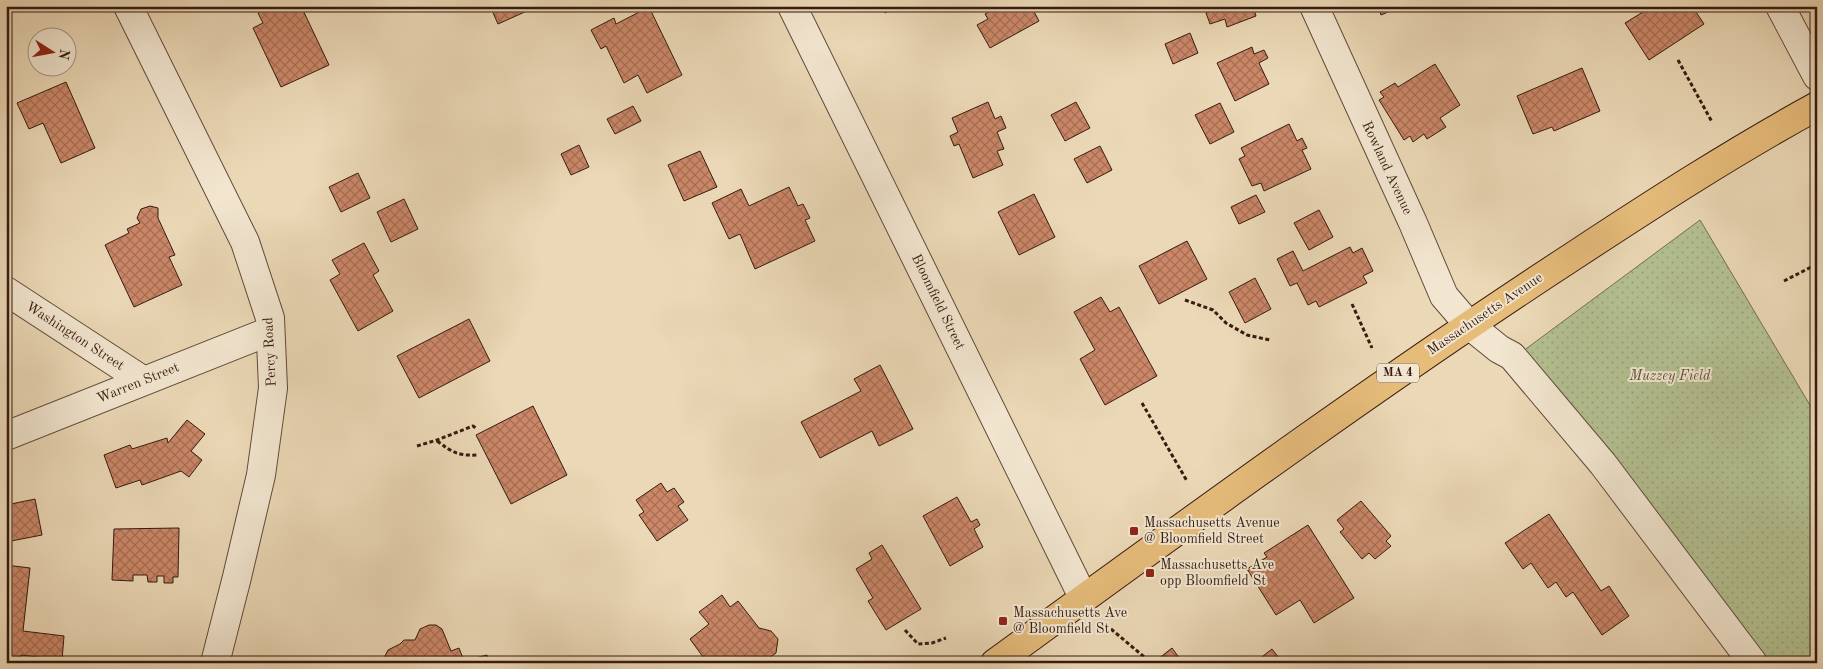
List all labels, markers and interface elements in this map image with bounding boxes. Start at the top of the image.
north arrow [28,28,78,78]
text: N [56,48,72,61]
street label: Rowland Avenue [1359,119,1415,217]
street label: Bloomfield Street [909,252,967,352]
street label: Massachusetts Avenue [1425,270,1545,358]
street label: Washington Street [23,299,127,373]
street label: Percy Road [261,317,279,387]
street label: Warren Street [95,360,181,406]
road number: MA 4 [1377,363,1419,382]
park label: Muzzey Field [1628,369,1711,384]
place label: Massachusetts Avenue @ Bloomfield Street [1144,516,1280,546]
marker: Massachusetts Avenue @ Bloomfield Street [1128,525,1140,537]
place label: Massachusetts Ave opp Bloomfield St [1160,558,1274,588]
marker: Massachusetts Ave opp Bloomfield St [1144,567,1156,579]
place label: Massachusetts Ave @ Bloomfield St [1013,606,1127,636]
marker: Massachusetts Ave @ Bloomfield St [997,615,1009,627]

